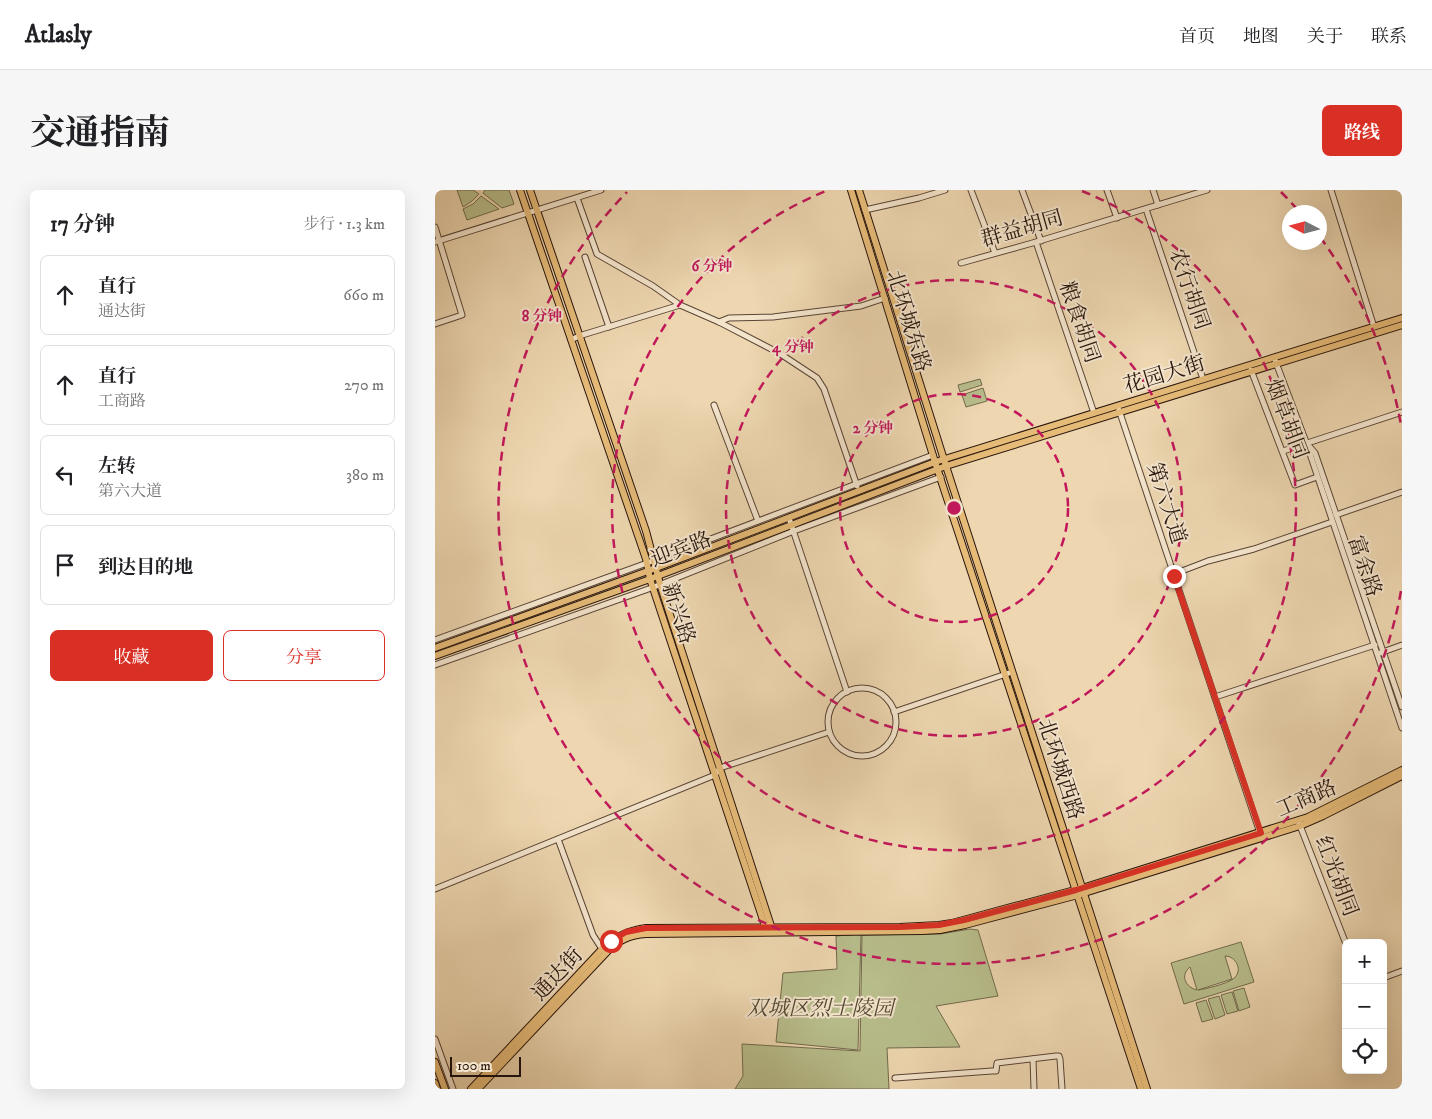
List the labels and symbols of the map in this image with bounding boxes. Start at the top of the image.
street label: 群益胡同 [978,205,1066,253]
north arrow [1282,205,1327,250]
street label: 农行胡同 [1163,245,1215,333]
text: 6 分钟 [691,257,733,276]
street label: 北环城东路 [880,267,936,375]
street label: 粮食胡同 [1053,278,1105,366]
text: 8 分钟 [522,307,562,326]
text: 4 分钟 [771,338,814,357]
street label: 花园大街 [1120,350,1208,400]
street label: 烟草胡同 [1259,375,1313,463]
text: 2 分钟 [853,419,893,438]
street label: 第六大道 [1141,459,1191,547]
centre of rings [945,499,963,517]
street label: 迎宾路 [647,527,715,573]
street label: 富余路 [1342,532,1387,600]
route end [1163,565,1186,588]
street label: 新兴路 [656,579,700,647]
street label: 北环城西路 [1031,715,1089,823]
street label: 工商路 [1272,775,1340,823]
street label: 红光胡同 [1309,832,1363,920]
route start [600,930,623,953]
street label: 通达街 [527,943,589,1007]
park label: 双城区烈士陵园 [747,996,896,1022]
scale bar [450,1054,521,1077]

